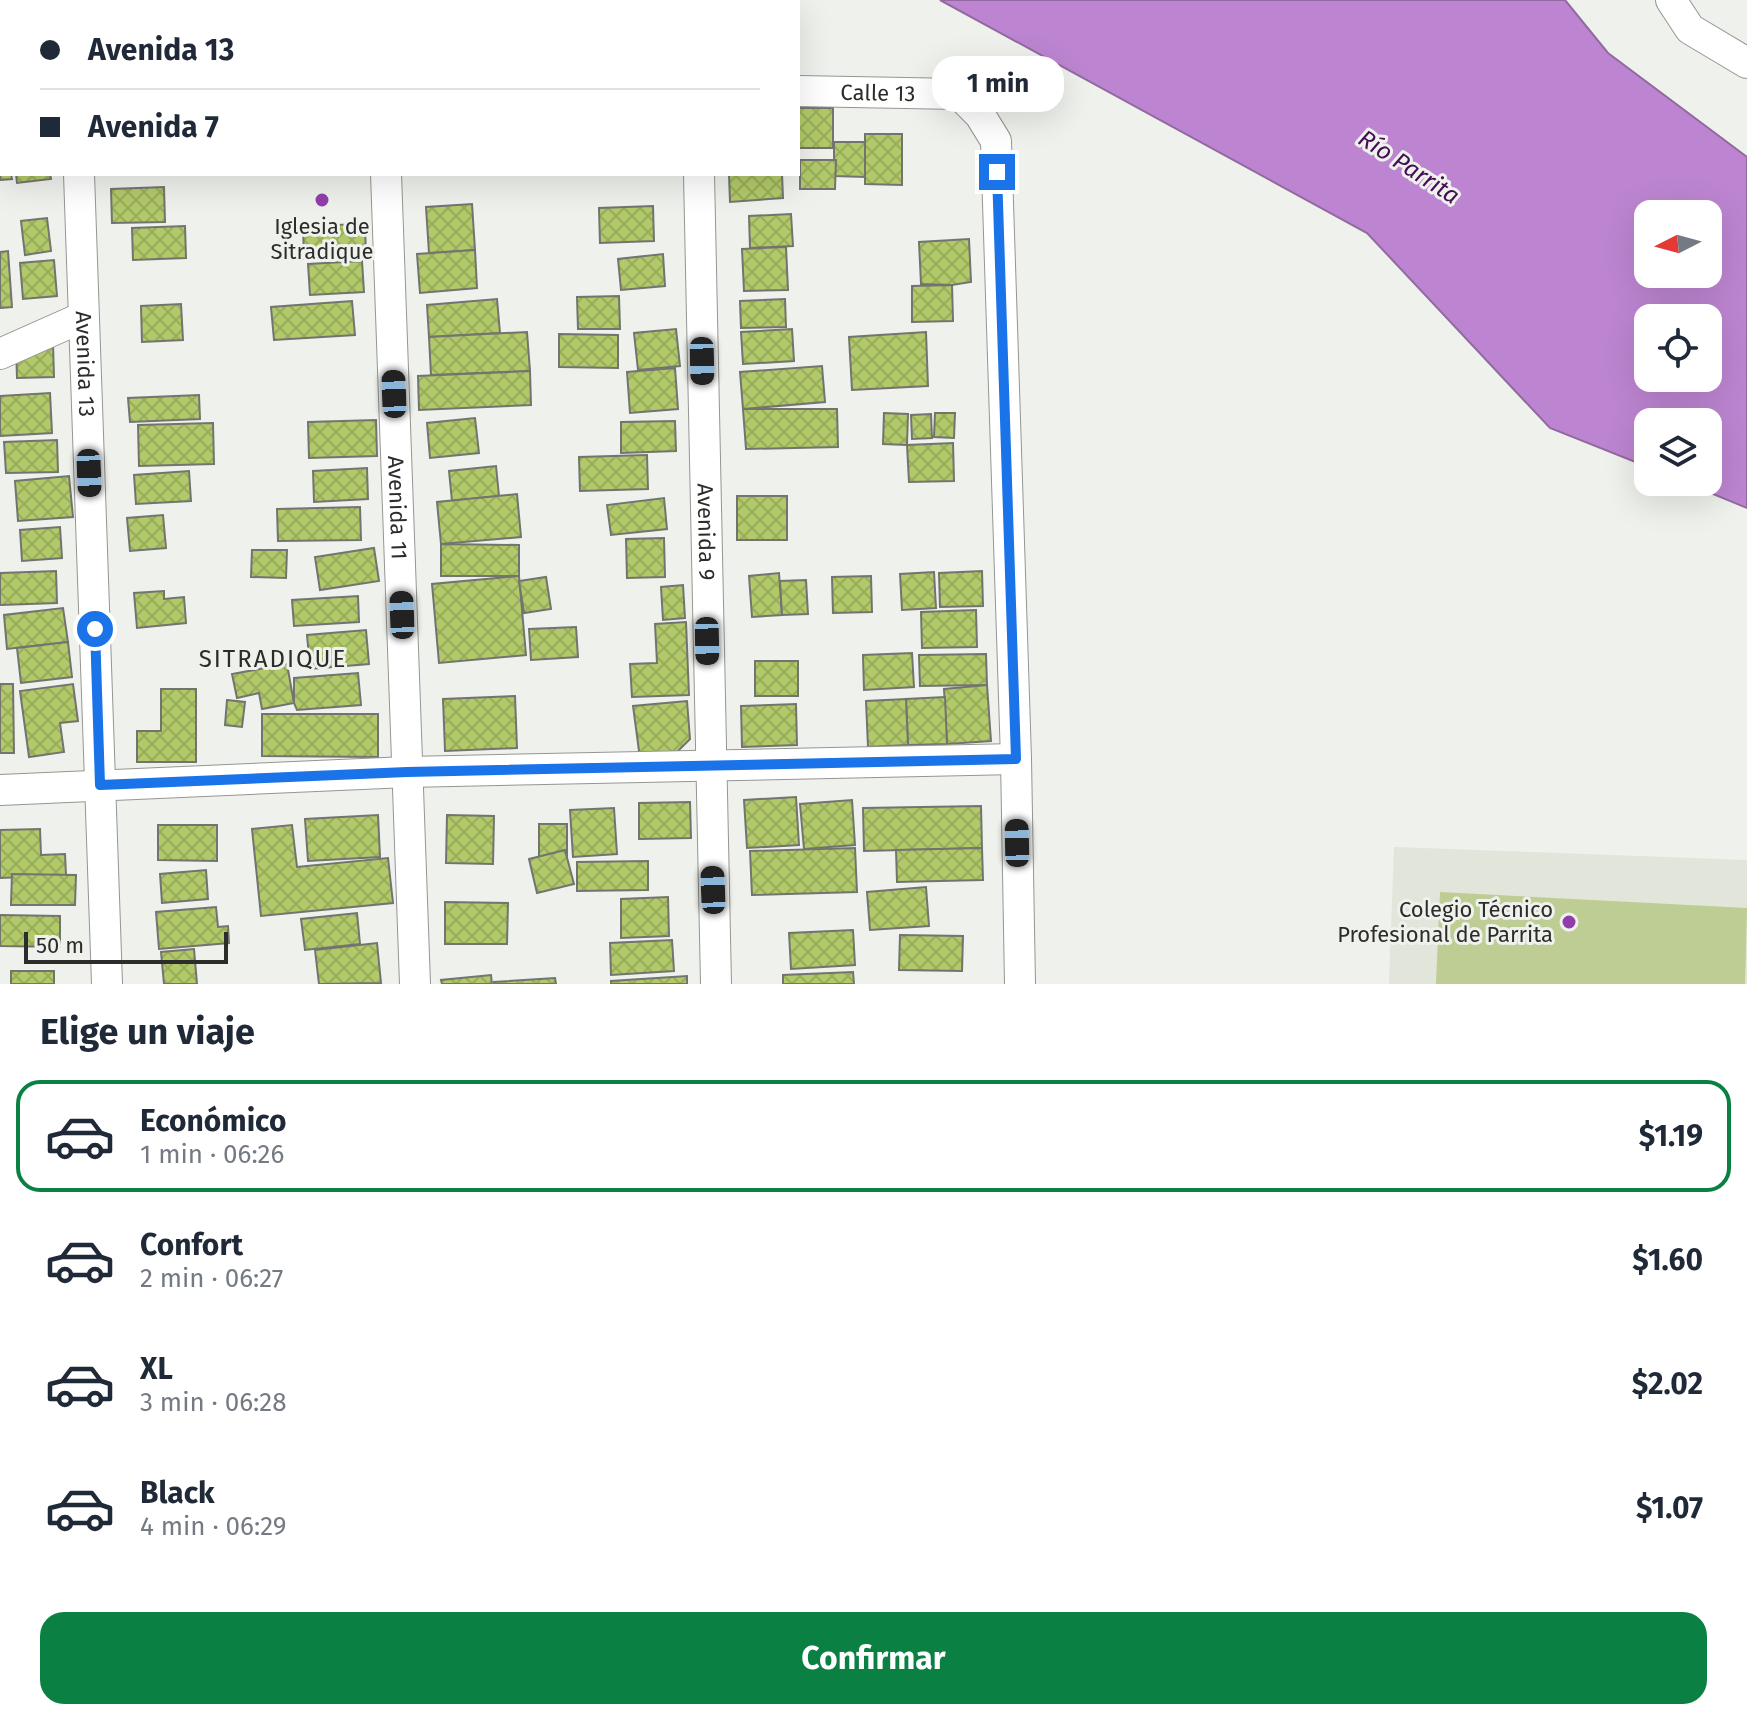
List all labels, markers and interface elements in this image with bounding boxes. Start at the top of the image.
text: Avenida 13 [88,32,234,68]
callout: 1 min [931,56,1063,112]
text: 1 min [967,68,1029,99]
street label: Calle 13 [840,79,916,107]
text: Avenida 7 [88,109,219,145]
water label: Río Parrita [1353,124,1465,210]
route end [979,154,1015,190]
marker: Iglesia de Sitradique [313,191,331,209]
north arrow [1634,200,1722,288]
map controls [1634,200,1722,496]
place label: Iglesia de Sitradique [270,213,374,265]
button: locate [1634,304,1722,392]
street label: Avenida 13 [70,310,100,417]
car [690,337,714,385]
car [381,370,407,418]
button: layers [1634,408,1722,496]
car [76,449,102,497]
street label: Avenida 11 [382,455,413,560]
street label: Avenida 9 [691,483,721,581]
car [389,591,415,639]
route start [77,611,113,647]
car [695,617,719,665]
district label: SITRADIQUE [199,645,347,673]
car [1005,819,1029,867]
car [700,866,726,914]
place label: Colegio Técnico Profesional de Parrita [1337,896,1553,948]
marker: Colegio Técnico Profesional de Parrita [1560,913,1578,931]
scale bar [24,928,228,964]
text: 50 m [36,932,84,959]
text: Elige un viaje [40,1010,255,1054]
icon: car [44,1100,116,1172]
text: Económico [140,1103,286,1139]
text: $1.19 [1639,1118,1703,1154]
text: 1 min · 06:26 [140,1139,284,1170]
icon: car [44,1224,116,1296]
text: Confort [140,1227,243,1263]
text: $1.60 [1632,1242,1703,1278]
text: 2 min · 06:27 [140,1263,283,1294]
icon: car [44,1348,116,1420]
text: XL [140,1351,173,1387]
text: $2.02 [1632,1366,1703,1402]
text: 3 min · 06:28 [140,1387,287,1418]
icon: car [44,1472,116,1544]
text: Black [140,1475,215,1511]
text: $1.07 [1636,1490,1703,1526]
text: 4 min · 06:29 [140,1511,286,1542]
button: Confirmar [40,1612,1707,1704]

